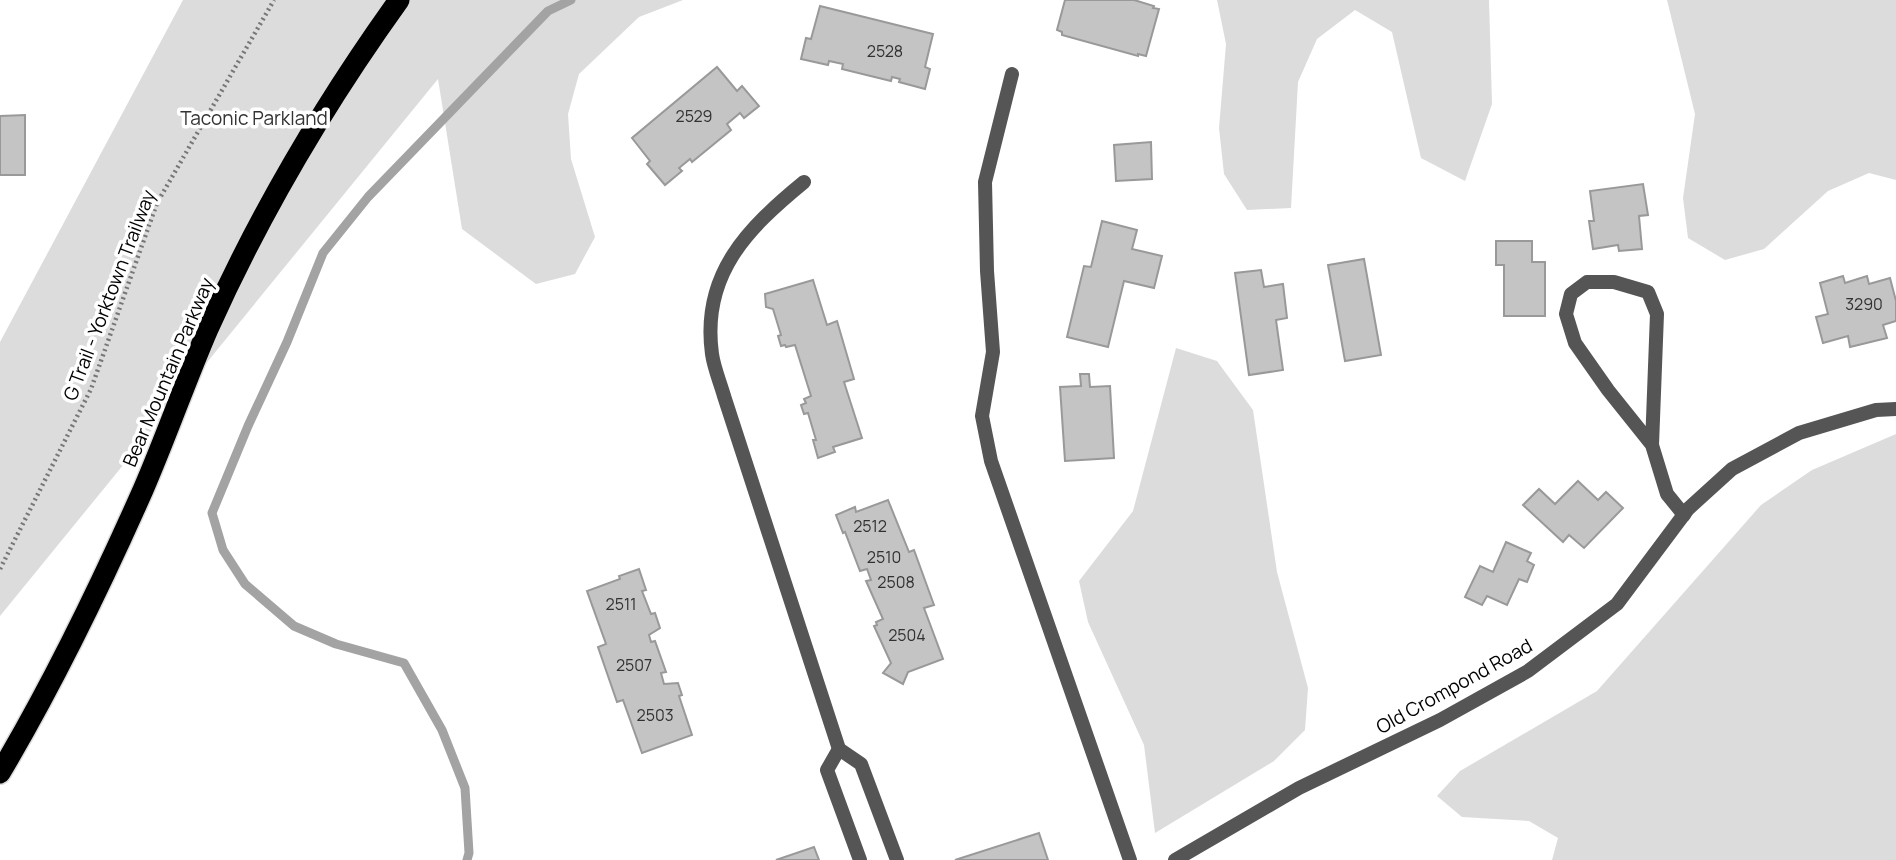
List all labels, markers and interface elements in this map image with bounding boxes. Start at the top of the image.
house number: 2528 [867,40,903,62]
park label: Taconic Parkland [180,105,328,131]
house number: 2529 [676,105,712,127]
street label: G Trail - Yorktown Trailway [57,186,161,404]
street label: Bear Mountain Parkway [116,273,220,471]
house number: 3290 [1845,293,1883,315]
house number: 2512 [853,515,887,537]
house number: 2510 [867,546,901,568]
house number: 2508 [877,571,915,593]
house number: 2511 [606,593,636,615]
house number: 2504 [888,624,926,646]
street label: Old Crompond Road [1371,632,1537,740]
house number: 2507 [616,654,652,676]
house number: 2503 [637,704,673,726]

